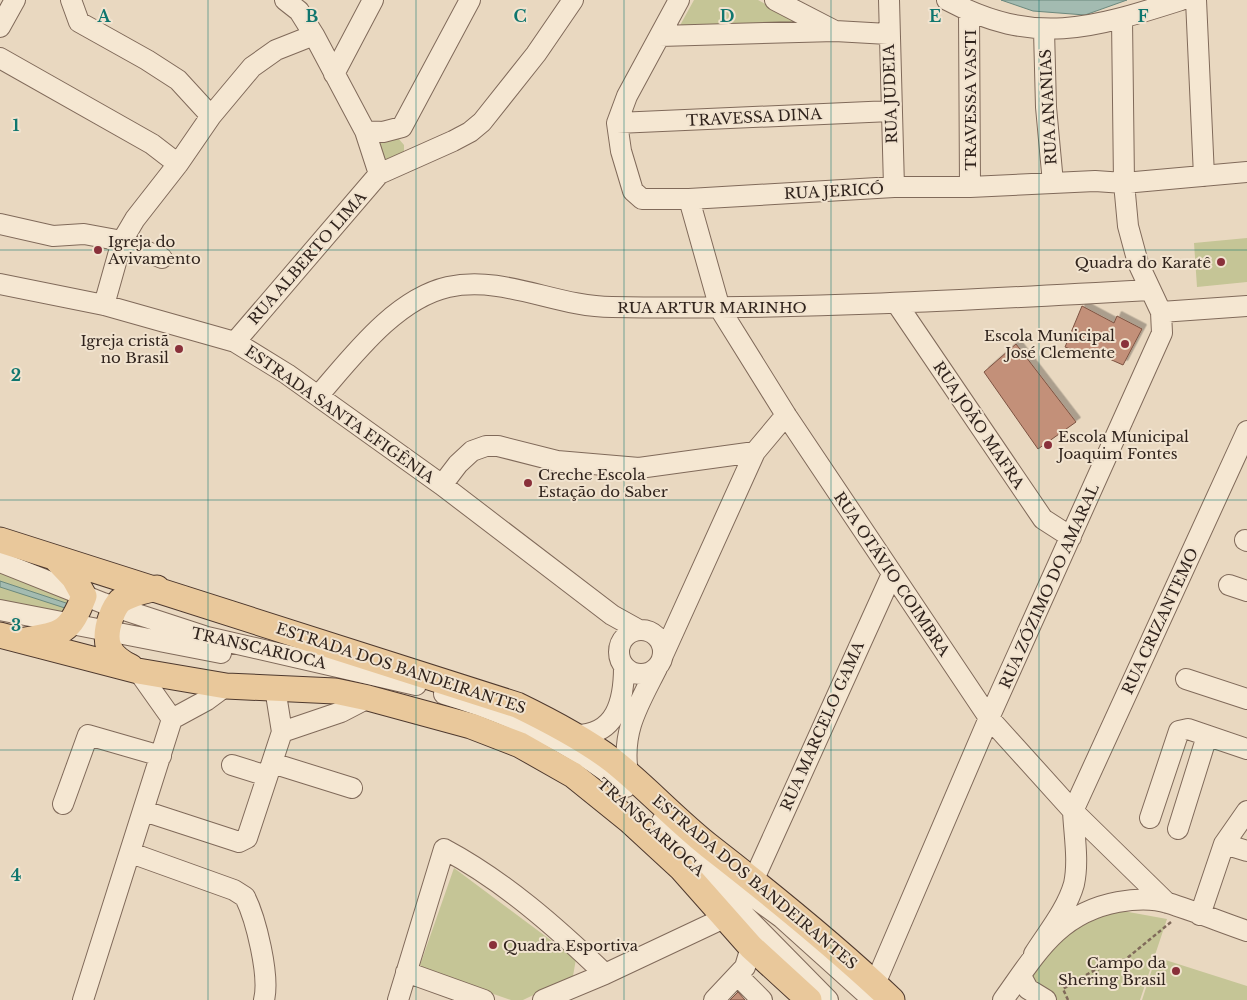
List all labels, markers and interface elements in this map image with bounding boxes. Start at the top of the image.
text: A [97,6,112,26]
text: B [306,6,319,26]
text: C [513,6,527,26]
text: D [720,6,734,26]
text: E [929,6,941,26]
text: F [1137,6,1149,26]
street label: TRAVESSA VASTI [961,30,980,170]
street label: RUA JUDEIA [879,43,901,144]
street label: RUA ANANIAS [1035,49,1061,165]
street label: TRAVESSA DINA [686,104,823,130]
text: 1 [13,115,20,135]
street label: RUA JERICÓ [784,179,884,203]
street label: RUA ALBERTO LIMA [244,187,370,328]
place label: Igreja do Avivamento [107,232,201,268]
marker: Igreja do Avivamento [92,244,104,256]
place label: Quadra do Karatê [1075,253,1211,272]
marker: Quadra do Karatê [1215,256,1227,268]
street label: RUA ARTUR MARINHO [617,298,807,317]
place label: Escola Municipal José Clemente [984,326,1115,362]
place label: Igreja cristã no Brasil [80,331,170,367]
marker: Escola Municipal José Clemente [1119,338,1131,350]
street label: ESTRADA SANTA EFIGÊNIA [242,341,439,487]
marker: Igreja cristã no Brasil [173,343,185,355]
street label: RUA JOÃO MAFRA [929,358,1029,493]
text: 2 [11,365,21,385]
place label: Escola Municipal Joaquim Fontes [1056,427,1189,463]
marker: Escola Municipal Joaquim Fontes [1042,439,1054,451]
place label: Creche Escola Estação do Saber [538,465,669,501]
marker: Creche Escola Estação do Saber [522,477,534,489]
street label: RUA ZÓZIMO DO AMARAL [995,481,1103,691]
street label: RUA OTÁVIO COIMBRA [830,488,954,660]
street label: RUA CRIZANTEMO [1118,545,1202,697]
text: 3 [11,615,21,635]
street label: ESTRADA DOS BANDEIRANTES [274,619,528,717]
street label: TRANSCARIOCA [190,623,329,673]
street label: RUA MARCELO GAMA [776,638,868,814]
street label: TRANSCARIOCA [593,774,709,880]
street label: ESTRADA DOS BANDEIRANTES [649,791,861,973]
text: 4 [11,865,21,885]
place label: Quadra Esportiva [503,936,639,955]
marker: Quadra Esportiva [487,939,499,951]
place label: Campo da Shering Brasil [1058,953,1167,989]
marker: Campo da Shering Brasil [1170,965,1182,977]

